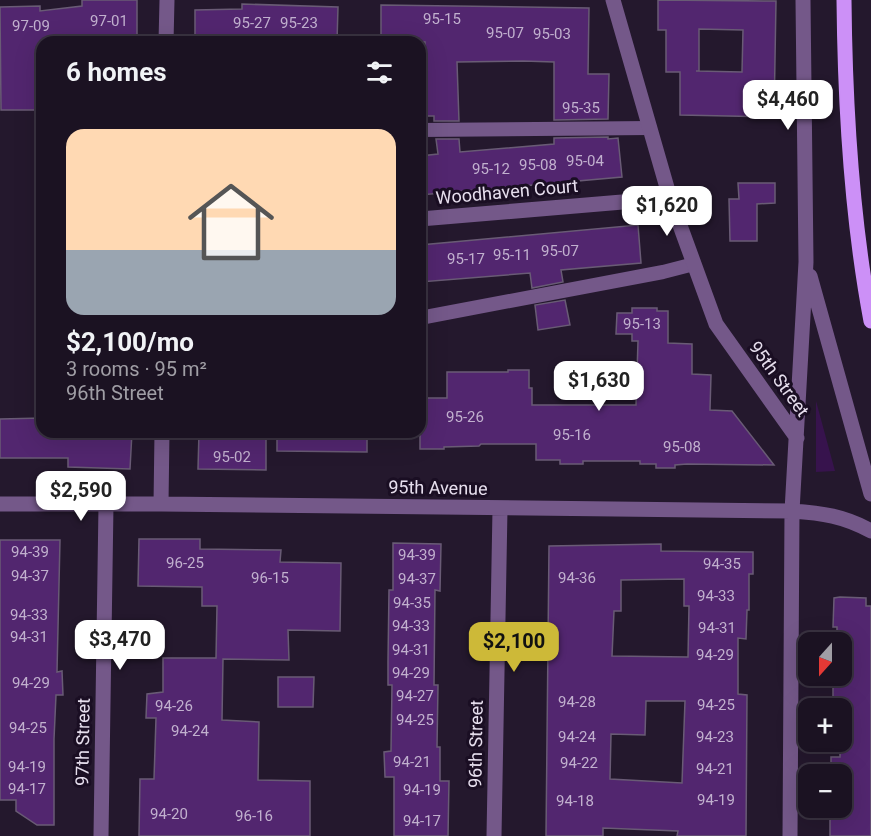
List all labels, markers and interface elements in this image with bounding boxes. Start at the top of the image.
house number: 95-15 [423,10,461,28]
house number: 97-01 [90,12,128,30]
house number: 95-27 [233,14,271,32]
house number: 95-23 [280,14,318,32]
house number: 97-09 [12,17,50,35]
house number: 95-07 [486,24,524,42]
house number: 95-03 [533,25,571,43]
icon: filters [363,56,396,89]
text: 6 homes [66,57,167,87]
pin: $4,460 [739,80,837,131]
text: $4,460 [757,87,819,111]
house number: 95-35 [562,99,600,117]
house number: 95-04 [566,152,604,170]
house number: 95-08 [519,156,557,174]
house number: 95-12 [472,160,510,178]
icon: home [177,168,285,276]
street label: Woodhaven Court [435,175,579,208]
pin: $1,620 [618,186,716,237]
text: $1,620 [636,193,698,217]
house number: 95-07 [541,242,579,260]
house number: 95-11 [493,246,531,264]
house number: 95-17 [447,250,485,268]
house number: 95-13 [623,315,661,333]
text: $2,100/mo [66,327,194,357]
street label: 95th Street [745,337,814,421]
text: 3 rooms · 95 m² [66,357,207,381]
pin: $1,630 [550,361,648,412]
text: $1,630 [568,368,630,392]
text: 96th Street [66,381,164,405]
house number: 95-26 [446,408,484,426]
house number: 95-16 [553,426,591,444]
house number: 95-08 [663,438,701,456]
house number: 95-02 [213,448,251,466]
pin: $2,590 [32,471,130,522]
street label: 95th Avenue [388,476,488,499]
text: $2,590 [50,478,112,502]
house number: 94-39 [11,543,49,561]
house number: 94-39 [398,546,436,564]
house number: 96-25 [166,554,204,572]
house number: 94-35 [703,555,741,573]
house number: 94-37 [11,567,49,585]
house number: 96-15 [251,569,289,587]
house number: 94-36 [558,569,596,587]
house number: 94-37 [398,570,436,588]
house number: 94-33 [697,587,735,605]
house number: 94-35 [393,594,431,612]
house number: 94-33 [10,606,48,624]
house number: 94-33 [392,617,430,635]
house number: 94-31 [698,619,736,637]
pin: $3,470 [71,620,169,671]
pin: $2,100 [465,622,563,673]
text: $3,470 [89,627,151,651]
house number: 94-31 [10,628,48,646]
text: $2,100 [483,629,545,653]
north arrow [798,632,852,686]
map controls [798,632,852,818]
house number: 94-31 [392,641,430,659]
house number: 94-29 [696,646,734,664]
house number: 94-29 [392,664,430,682]
house number: 94-29 [12,674,50,692]
house number: 94-27 [396,687,434,705]
house number: 94-28 [558,693,596,711]
house number: 94-25 [697,696,735,714]
house number: 94-26 [155,697,193,715]
street label: 97th Street [71,698,94,786]
button: + [798,698,852,752]
street label: 96th Street [464,700,487,788]
house number: 94-25 [396,711,434,729]
house number: 94-25 [9,719,47,737]
house number: 94-24 [171,722,209,740]
house number: 94-24 [558,728,596,746]
house number: 94-23 [696,728,734,746]
house number: 94-21 [393,753,431,771]
house number: 94-22 [560,754,598,772]
house number: 94-19 [8,758,46,776]
house number: 94-21 [696,760,734,778]
button: − [798,764,852,818]
house number: 94-17 [8,780,46,798]
house number: 94-19 [403,781,441,799]
house number: 94-19 [697,791,735,809]
house number: 94-18 [556,792,594,810]
house number: 94-20 [150,805,188,823]
house number: 96-16 [235,807,273,825]
house number: 94-17 [403,812,441,830]

